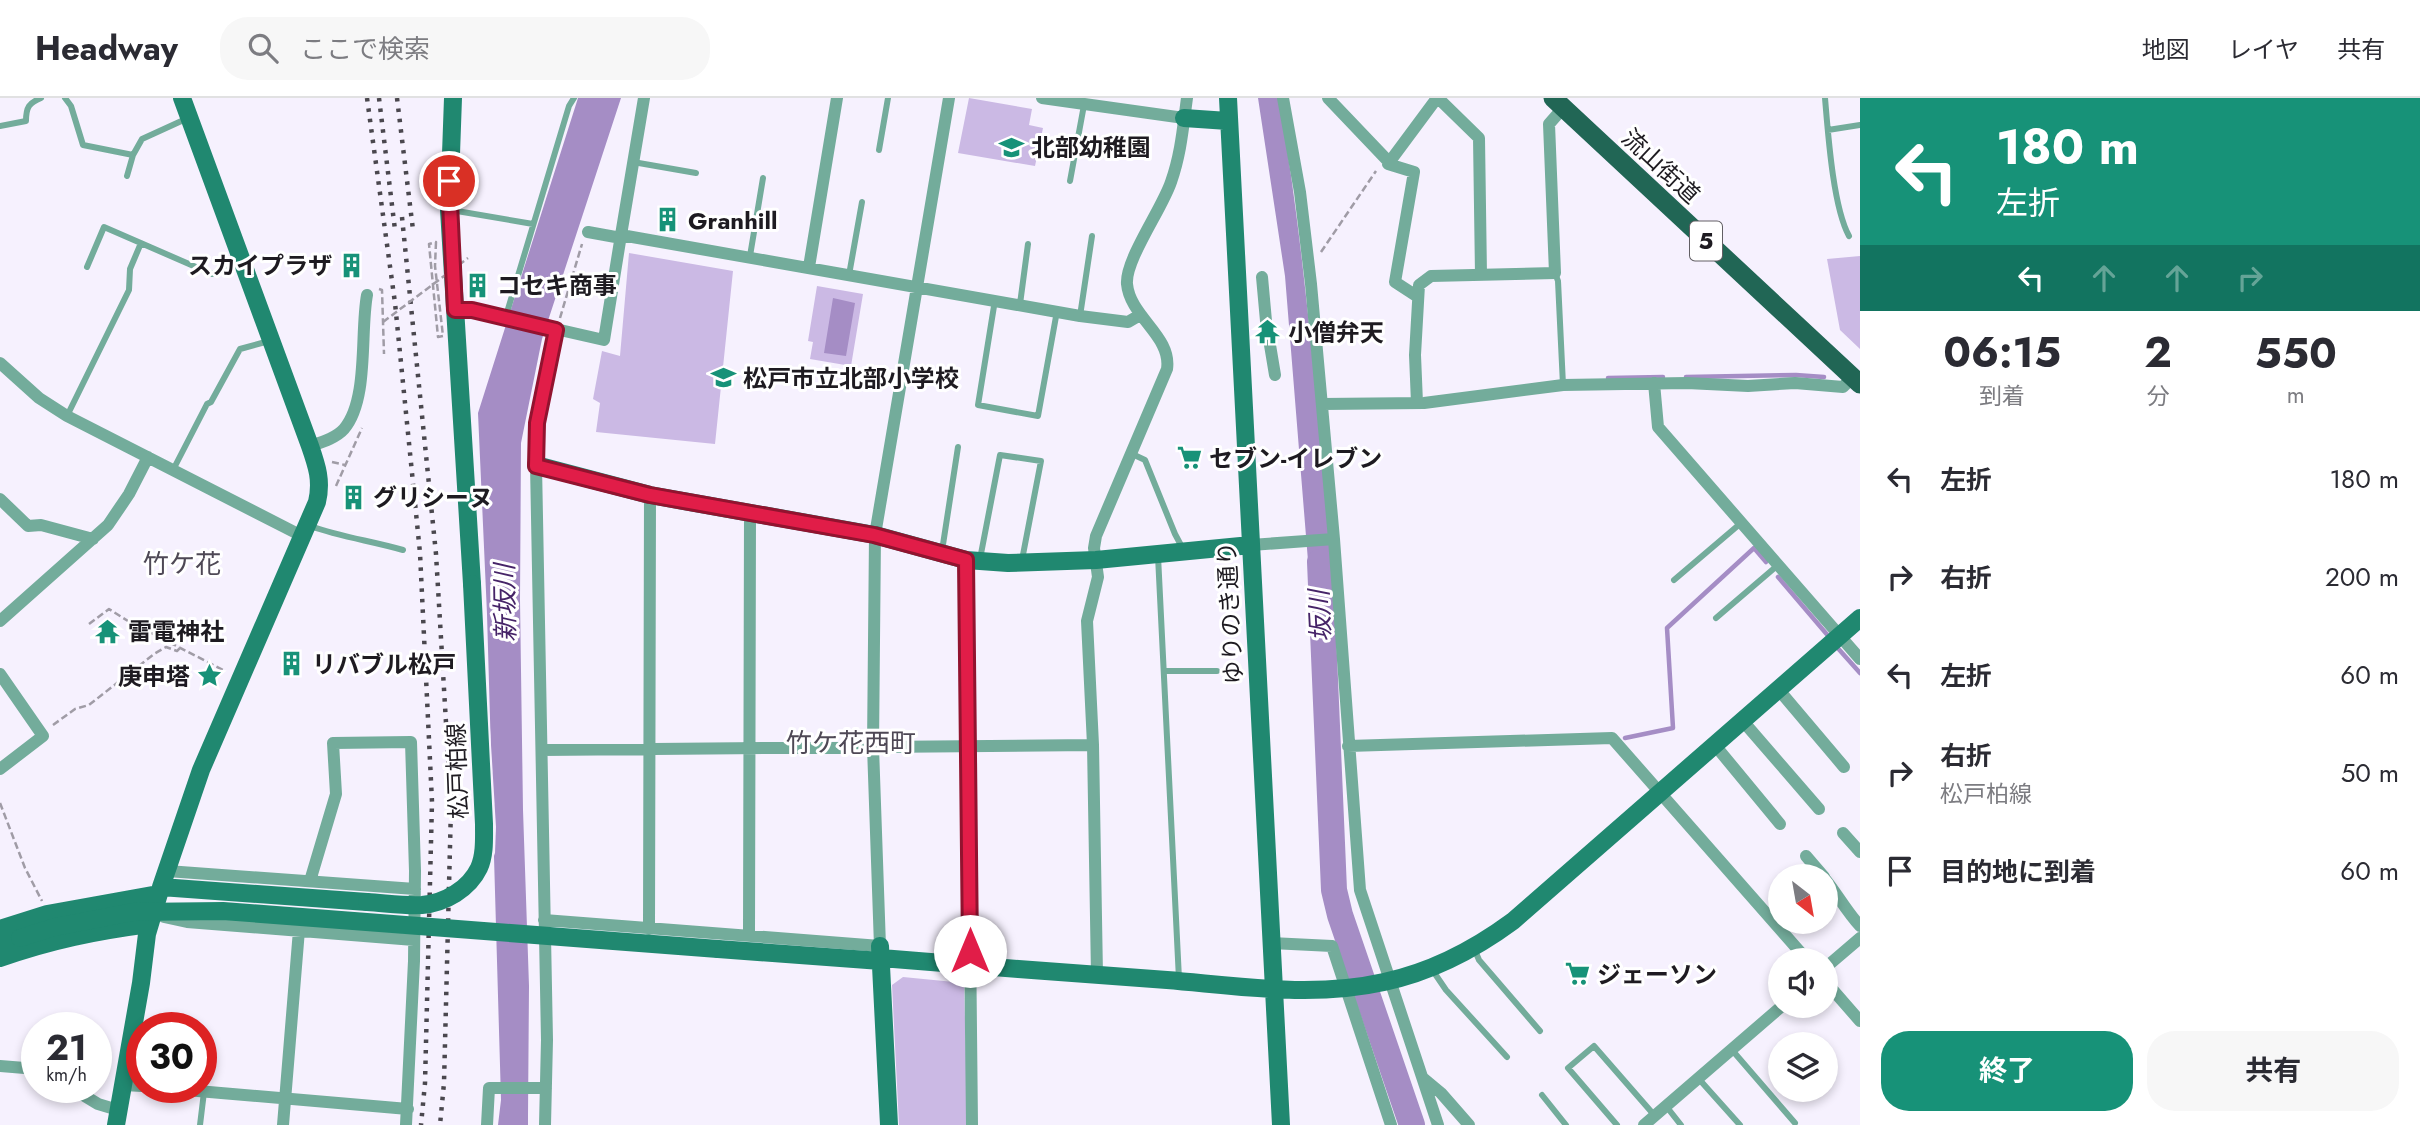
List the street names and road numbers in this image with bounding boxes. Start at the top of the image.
street label: 流山街道 [1614,120,1708,212]
road number: 5 [1690,222,1722,260]
street label: ゆりのき通り [1209,541,1251,685]
street label: 松戸柏線 [438,722,476,820]

